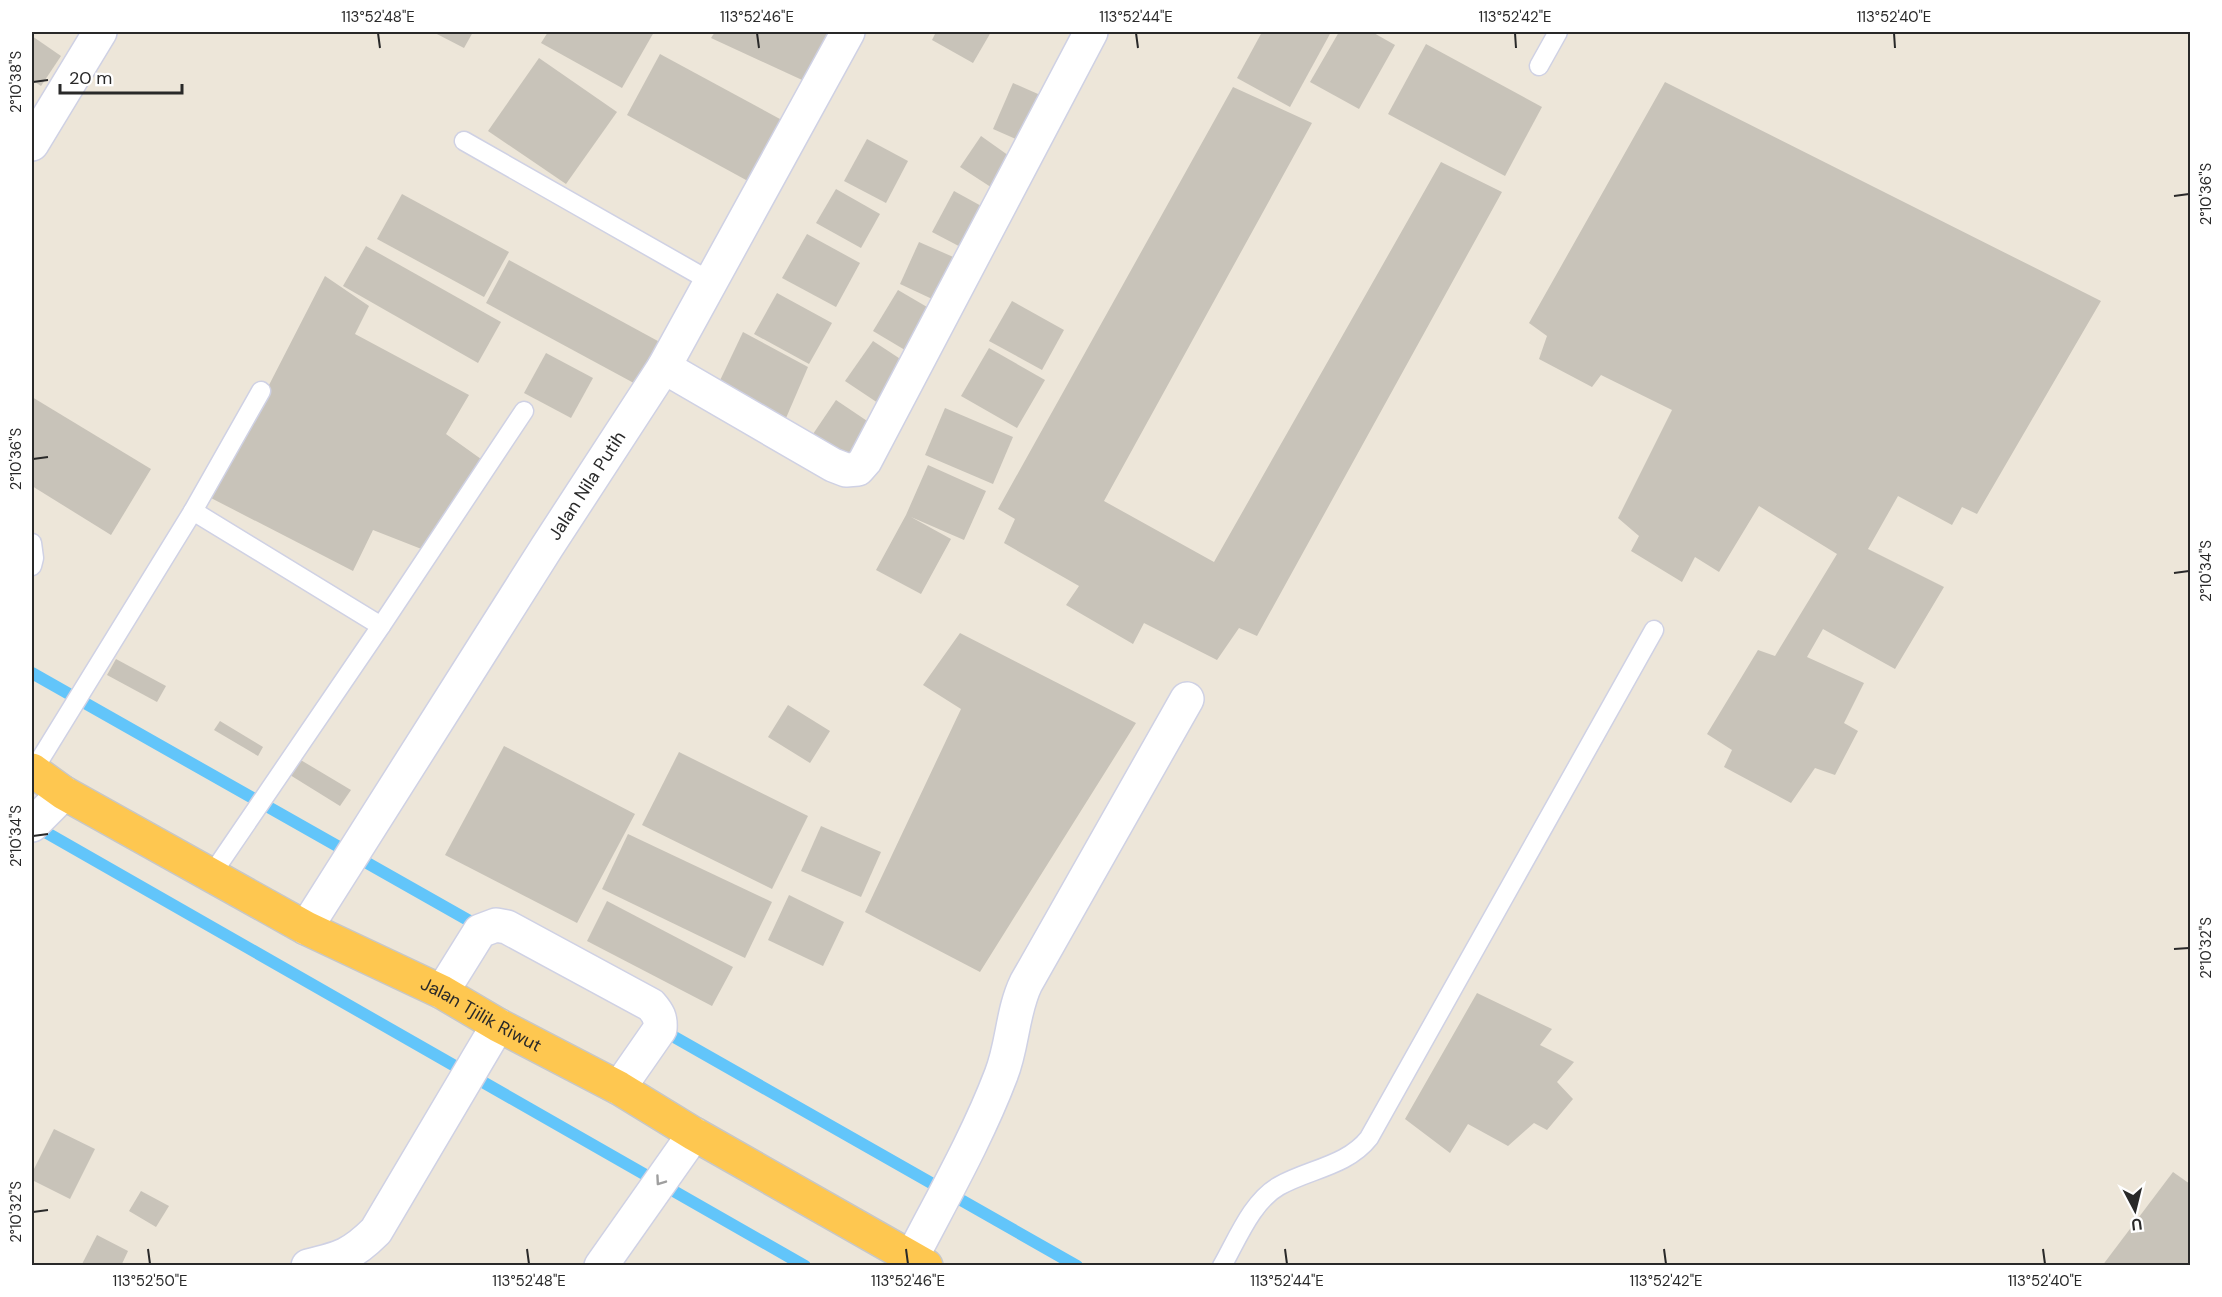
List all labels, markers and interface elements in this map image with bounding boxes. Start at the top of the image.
text: 113°52'48"E [341,7,415,27]
text: 113°52'46"E [720,7,794,27]
text: 113°52'44"E [1099,7,1173,27]
text: 113°52'42"E [1478,7,1552,27]
text: 113°52'40"E [1857,7,1931,27]
text: 2°10'38"S [6,51,26,113]
scale bar [60,57,182,95]
text: 20 m [69,66,112,90]
text: 2°10'36"S [2196,162,2216,225]
street label: Jalan Nila Putih [543,426,631,545]
text: 2°10'36"S [6,427,26,490]
text: 2°10'34"S [2196,540,2216,602]
text: 2°10'34"S [6,805,26,867]
text: 2°10'32"S [2196,917,2216,979]
street label: Jalan Tjilik Riwut [417,972,546,1058]
one-way arrow [656,1175,667,1186]
north arrow [2105,1180,2165,1240]
text: 2°10'32"S [6,1181,26,1243]
text: U [2130,1213,2143,1235]
text: 113°52'50"E [112,1271,188,1291]
text: 113°52'48"E [492,1271,566,1291]
text: 113°52'46"E [871,1271,945,1291]
text: 113°52'44"E [1250,1271,1324,1291]
text: 113°52'42"E [1629,1271,1703,1291]
text: 113°52'40"E [2008,1271,2082,1291]

